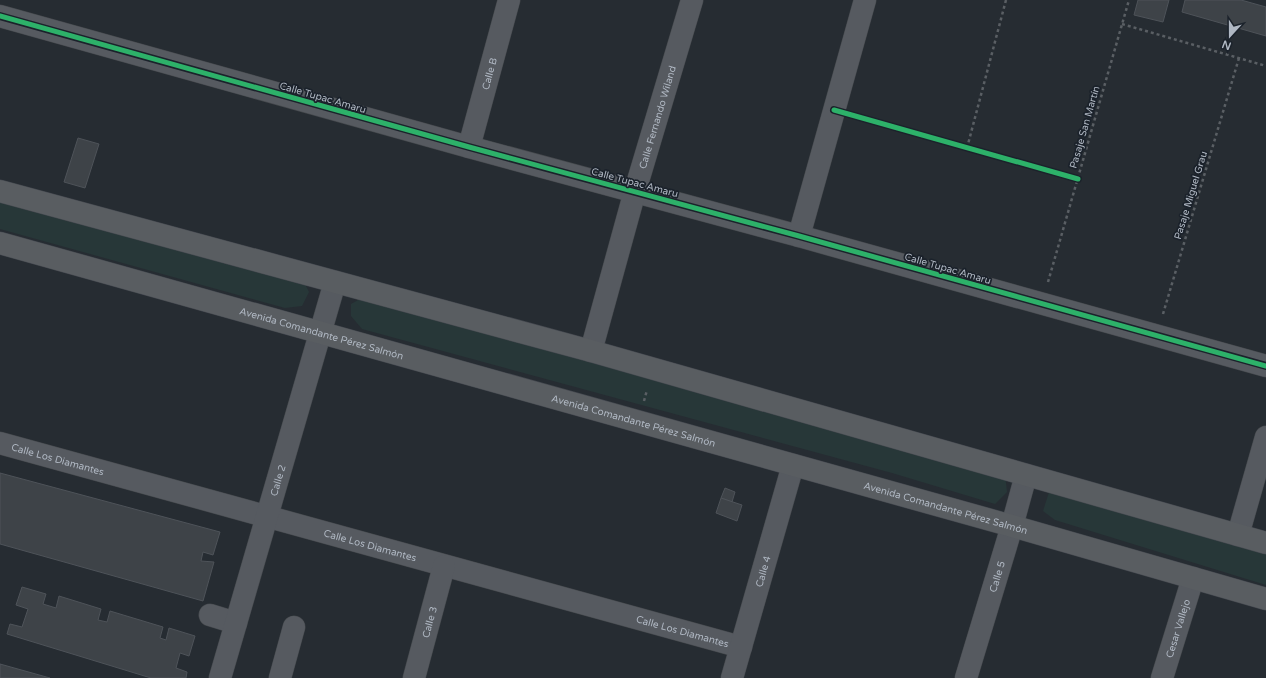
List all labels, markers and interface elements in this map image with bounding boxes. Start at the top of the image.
north arrow [1210,16,1250,56]
text: N [1220,37,1233,53]
street label: Calle B [480,56,500,91]
street label: Calle Fernando Wiland [637,64,679,170]
street label: Calle Tupac Amaru [278,80,367,116]
street label: Pasaje San Martín [1067,85,1102,170]
street label: Pasaje Miguel Grau [1172,150,1210,241]
street label: Calle Tupac Amaru [590,166,679,200]
street label: Calle Tupac Amaru [903,251,992,287]
street label: Avenida Comandante Pérez Salmón [238,305,405,363]
street label: Avenida Comandante Pérez Salmón [550,393,717,450]
street label: Calle Los Diamantes [10,441,105,478]
street label: Calle 2 [268,463,289,498]
street label: Avenida Comandante Pérez Salmón [862,480,1029,537]
street label: Calle Los Diamantes [322,527,418,564]
street label: Calle 4 [753,554,774,589]
street label: Calle 5 [987,560,1008,594]
street label: Cesar Vallejo [1164,598,1193,659]
street label: Calle 3 [420,605,440,639]
street label: Calle Los Diamantes [635,613,730,650]

